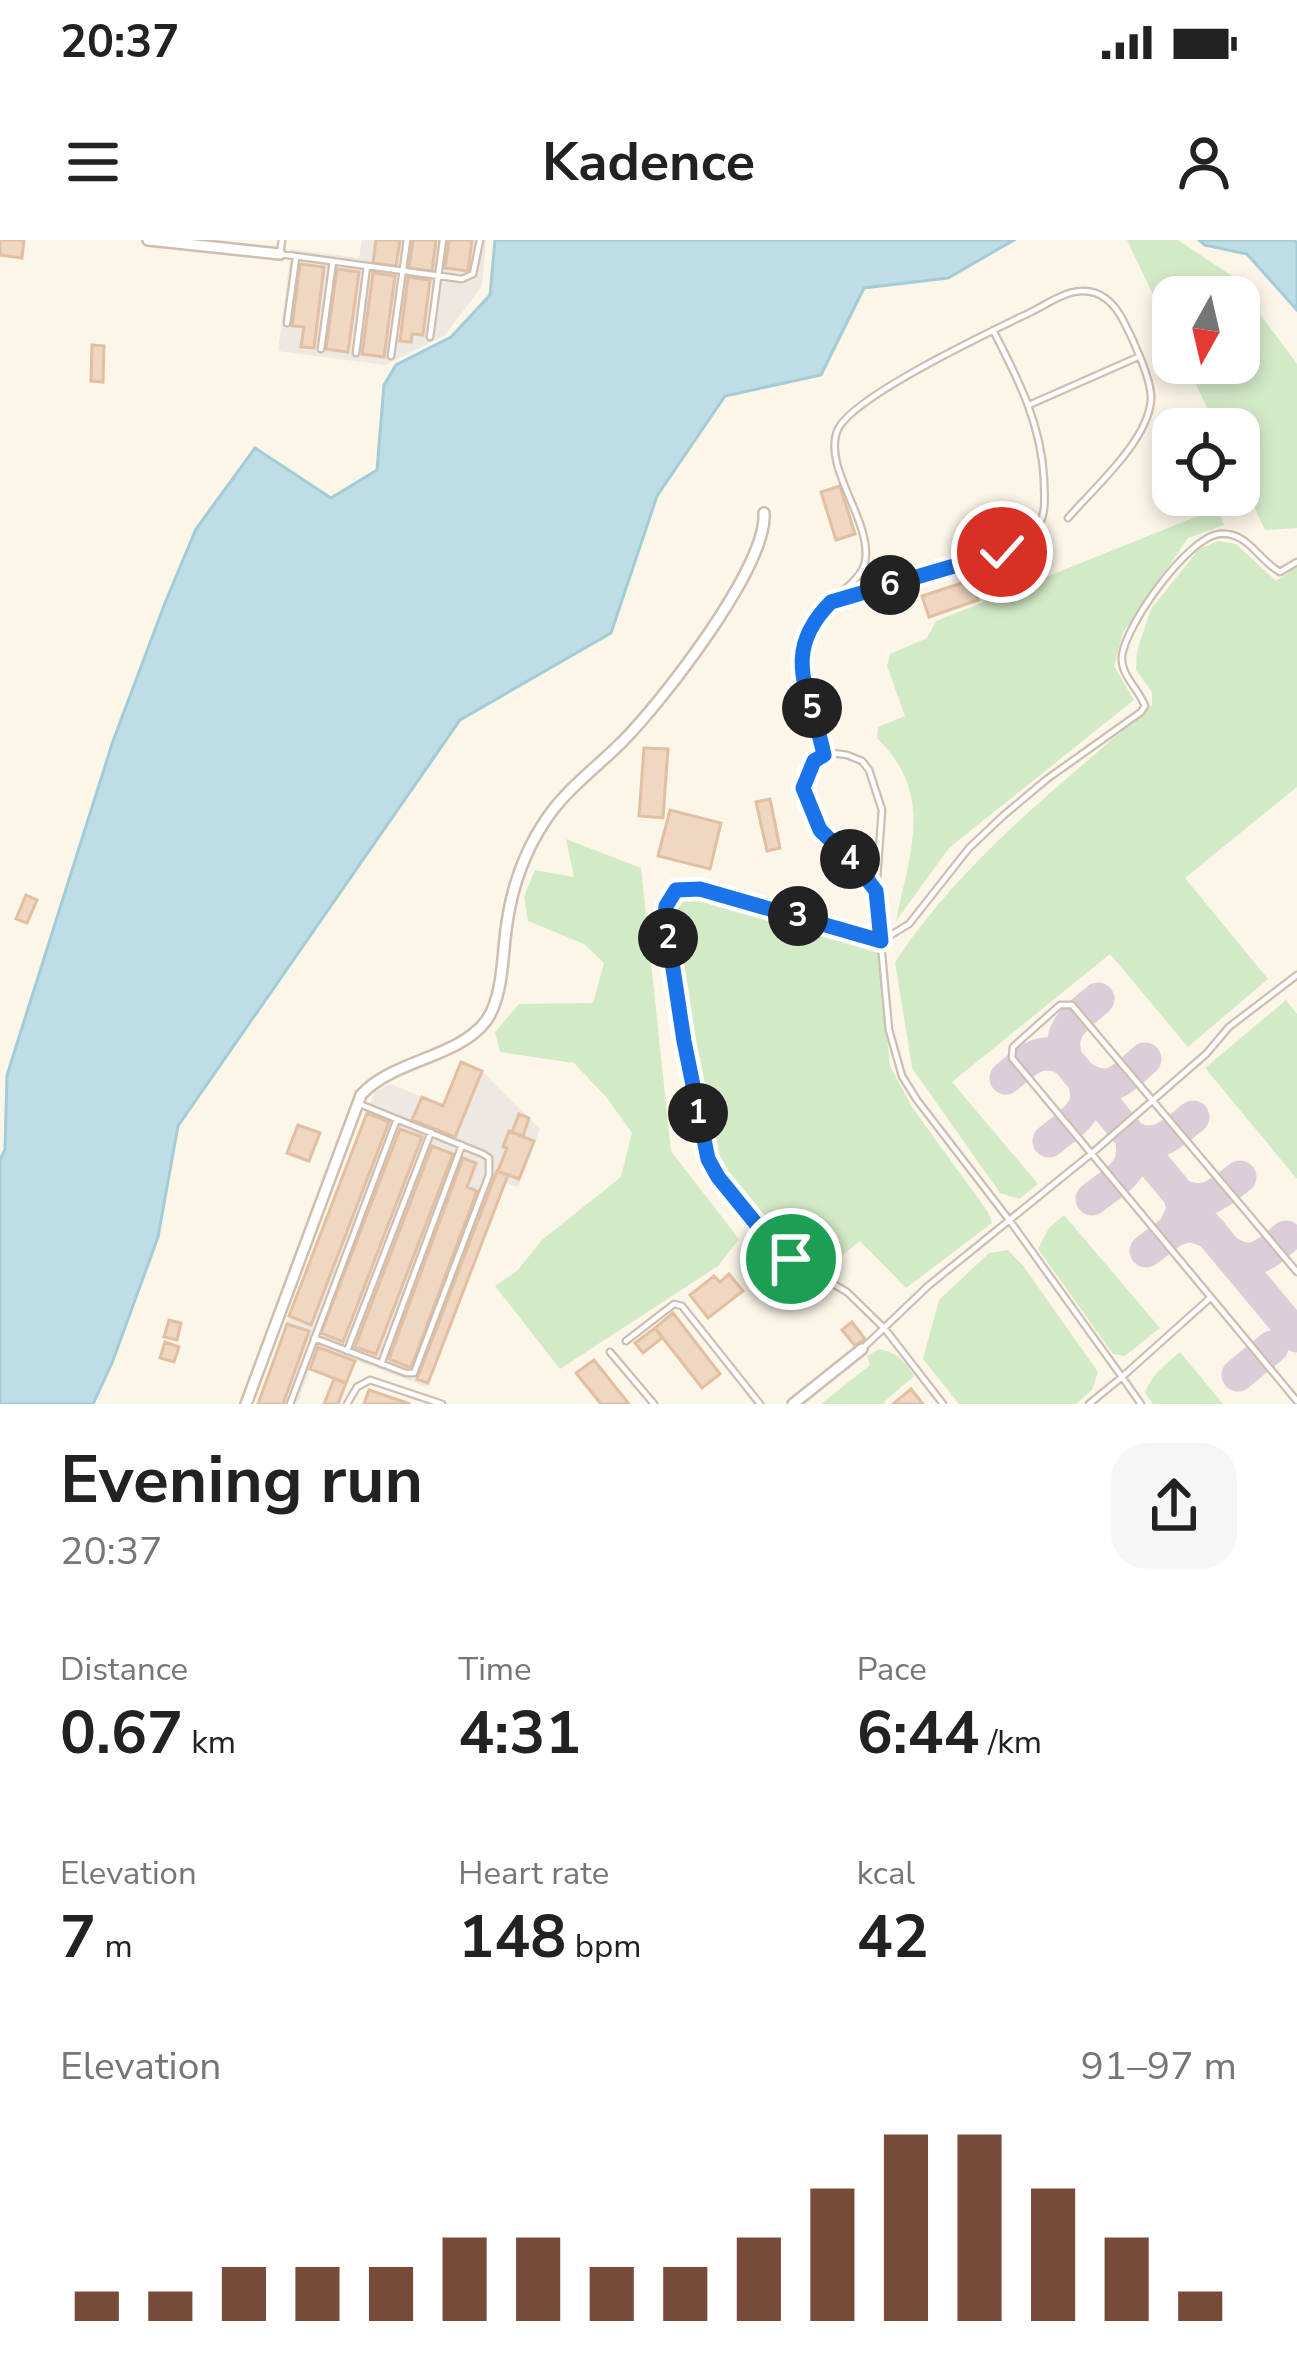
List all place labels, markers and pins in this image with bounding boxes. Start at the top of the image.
pin [951,501,1053,603]
pin: 6 [860,555,920,615]
pin: 5 [782,678,842,738]
pin: 4 [820,829,880,889]
pin: 3 [768,886,828,946]
pin: 2 [638,908,698,968]
pin: 1 [668,1083,728,1143]
pin [740,1208,842,1310]

